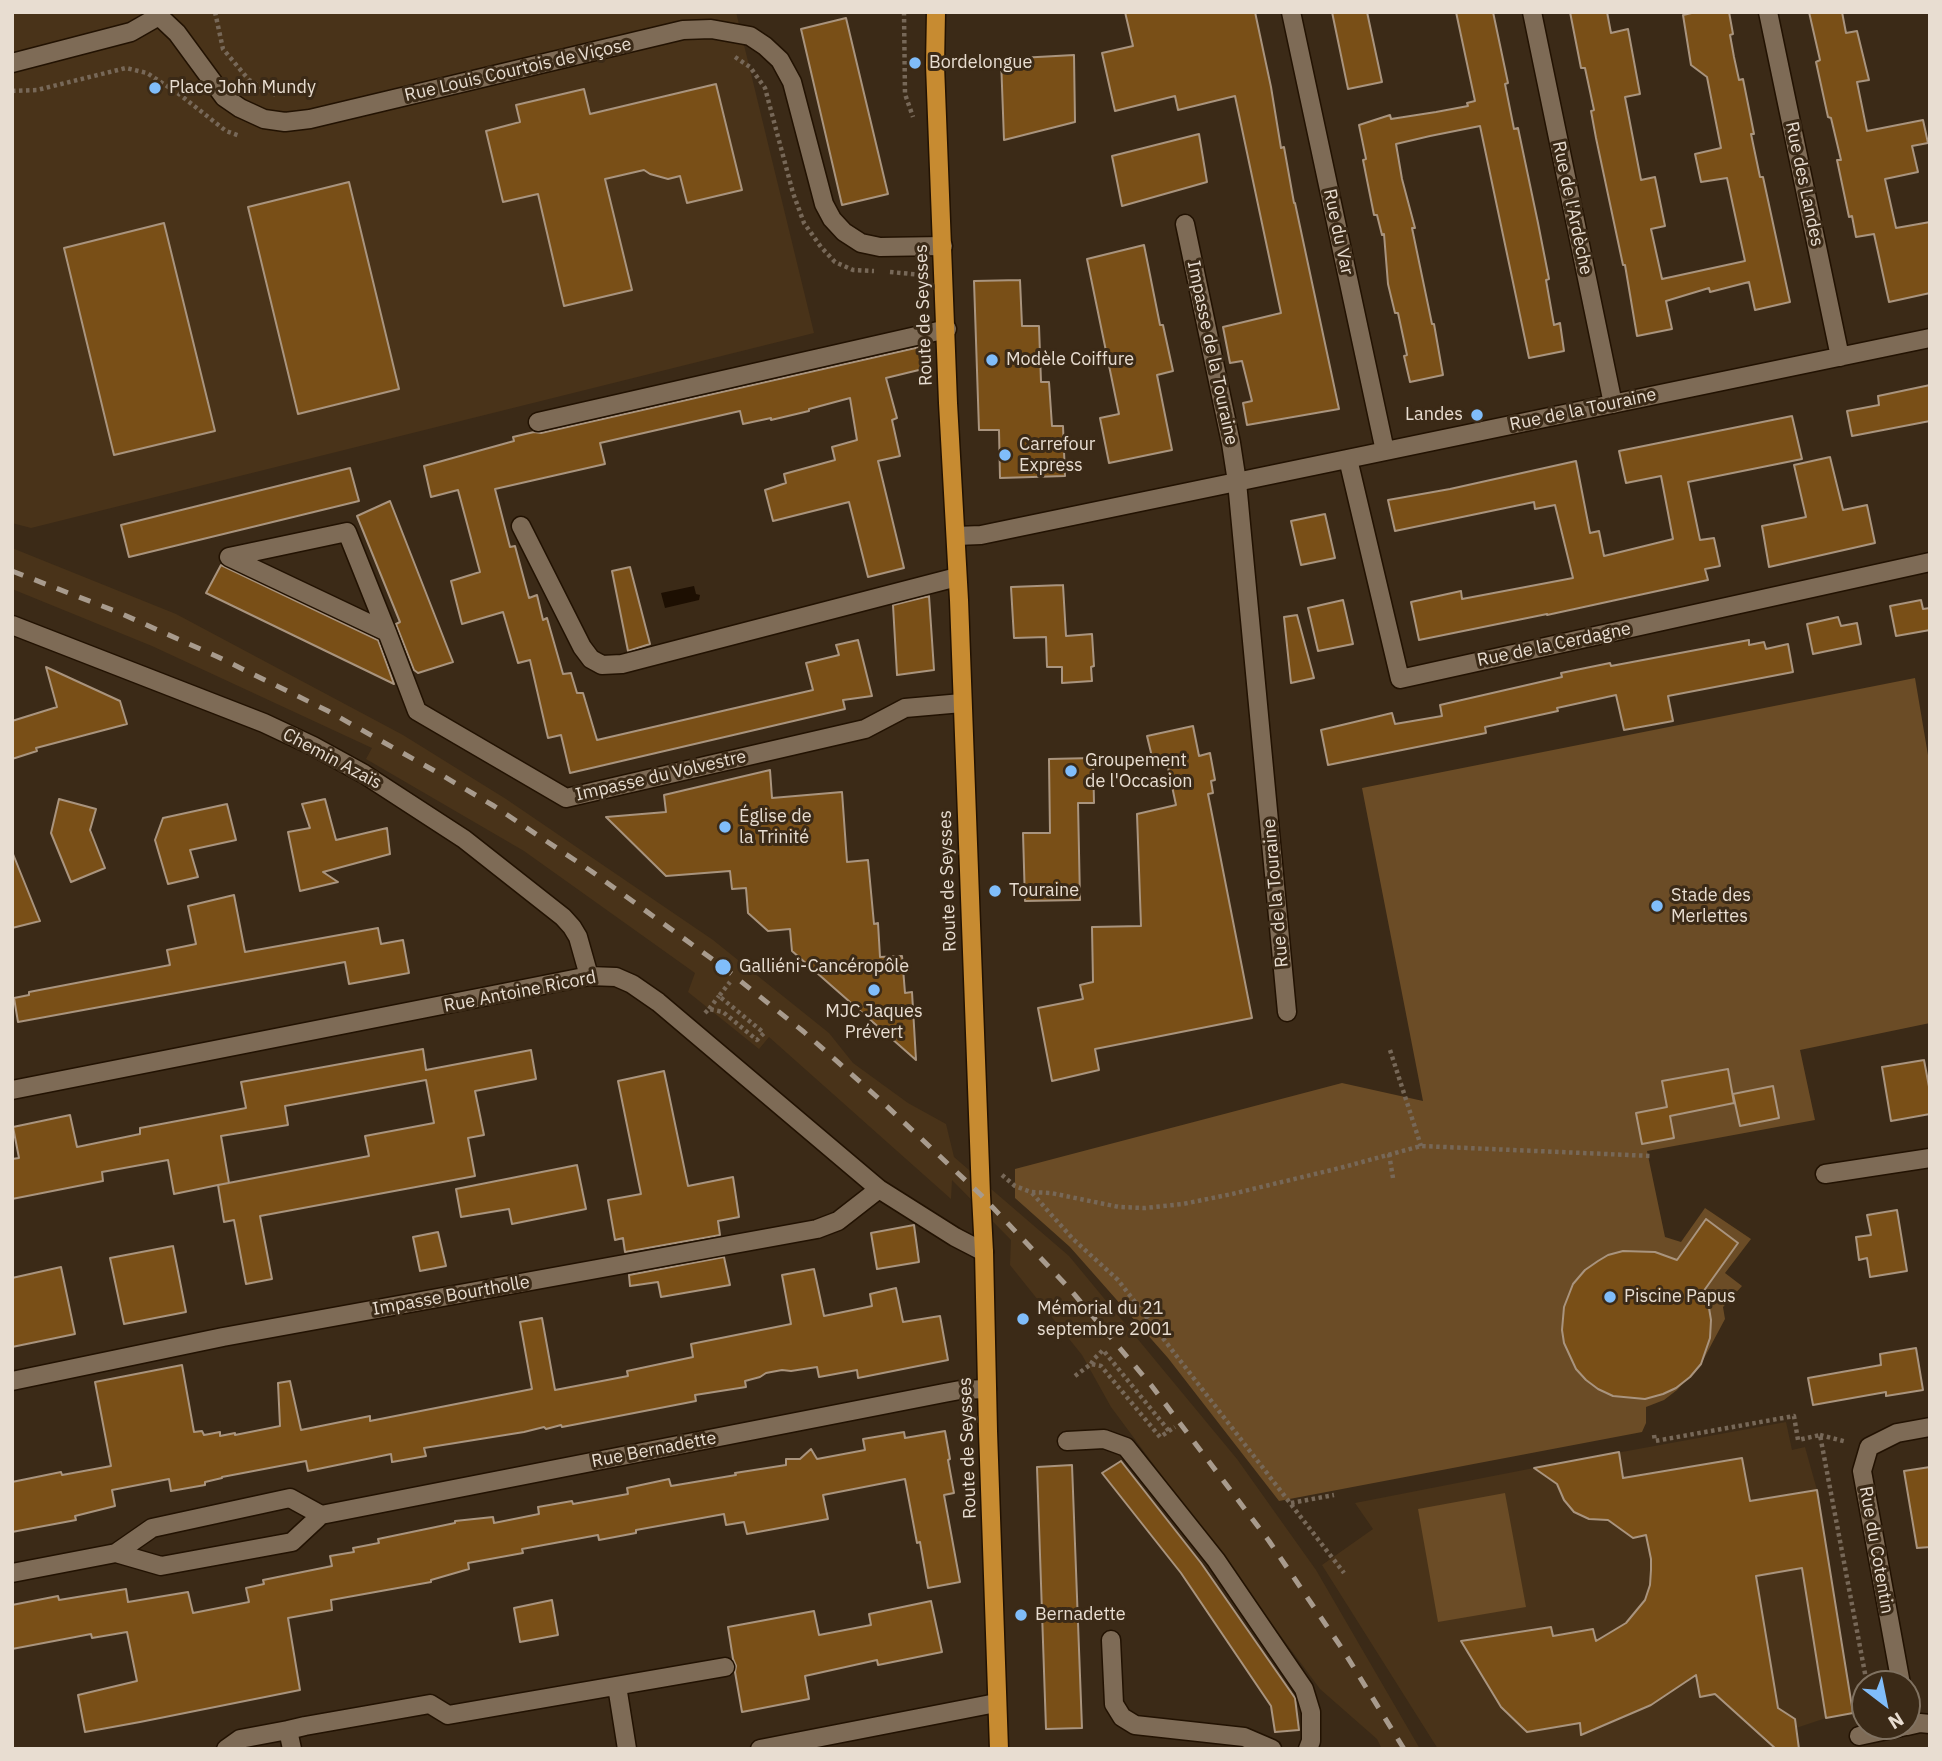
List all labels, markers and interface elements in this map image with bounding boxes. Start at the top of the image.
street label: Rue Louis Courtois de Viçose [402,33,634,107]
place label: Bordelongue [929,52,1032,74]
marker: Bordelongue [907,55,923,71]
place label: Place John Mundy [169,77,316,99]
marker: Place John Mundy [147,80,163,96]
street label: Rue des Landes [1780,120,1828,248]
street label: Rue de l'Ardèche [1547,139,1597,277]
street label: Rue du Var [1318,187,1358,277]
street label: Route de Seysses [911,244,937,386]
street label: Impasse de la Touraine [1182,259,1242,447]
place label: Modèle Coiffure [1006,349,1134,371]
marker: Modèle Coiffure [984,352,1000,368]
street label: Rue de la Touraine [1508,384,1658,436]
place label: Landes [1405,404,1463,426]
marker: Landes [1469,407,1485,423]
place label: Carrefour Express [1019,434,1095,476]
marker: Carrefour Express [997,447,1013,463]
street label: Rue de la Cerdagne [1475,618,1633,672]
street label: Chemin Azaïs [279,724,385,794]
street label: Impasse du Volvestre [574,746,748,806]
place label: Groupement de l'Occasion [1085,750,1193,792]
marker: Groupement de l'Occasion [1063,763,1079,779]
place label: Église de la Trinité [739,806,812,848]
street label: Route de Seysses [935,810,961,952]
street label: Rue de la Touraine [1259,818,1293,968]
marker: Église de la Trinité [717,819,733,835]
place label: Touraine [1009,880,1079,902]
marker: Touraine [987,883,1003,899]
place label: Stade des Merlettes [1671,885,1751,928]
marker: Stade des Merlettes [1649,898,1665,914]
place label: Galliéni-Cancéropôle [739,956,909,978]
marker: Galliéni-Cancéropôle [713,957,733,977]
street label: Rue Antoine Ricord [442,967,598,1017]
marker: MJC Jaques Prévert [866,982,882,998]
place label: MJC Jaques Prévert [825,1001,923,1044]
street label: Impasse Bourtholle [371,1272,531,1320]
place label: Piscine Papus [1624,1286,1736,1308]
marker: Piscine Papus [1602,1289,1618,1305]
place label: Mémorial du 21 septembre 2001 [1037,1298,1172,1340]
marker: Mémorial du 21 septembre 2001 [1015,1311,1031,1327]
street label: Route de Seysses [955,1377,981,1519]
street label: Rue Bernadette [590,1427,718,1473]
street label: Rue du Cotentin [1854,1484,1898,1616]
place label: Bernadette [1035,1604,1126,1626]
marker: Bernadette [1013,1607,1029,1623]
north arrow [1851,1670,1921,1740]
text: N [1884,1707,1908,1735]

